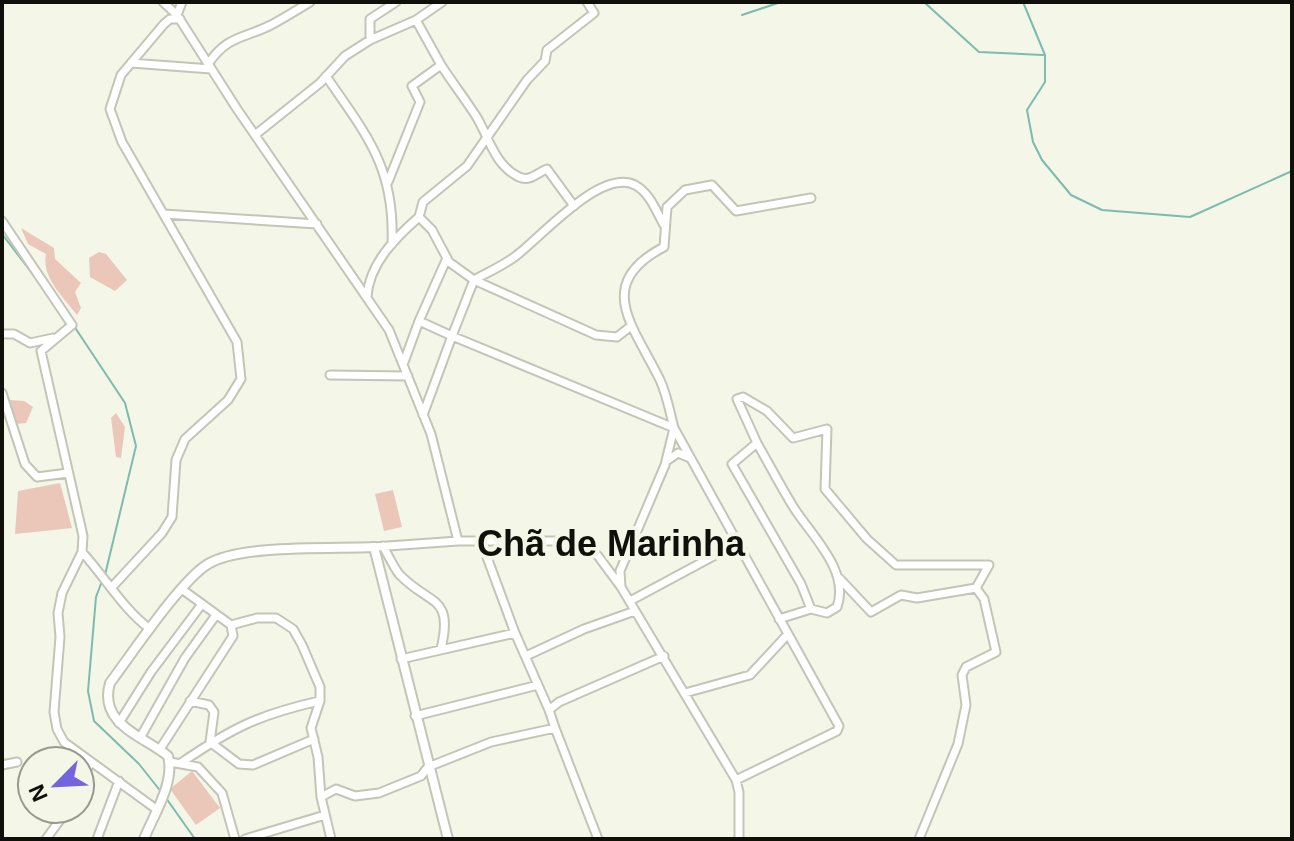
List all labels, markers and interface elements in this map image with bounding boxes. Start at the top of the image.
district label: Chã de Marinha [477,523,746,564]
north arrow [16,745,96,825]
text: N [24,781,53,805]

